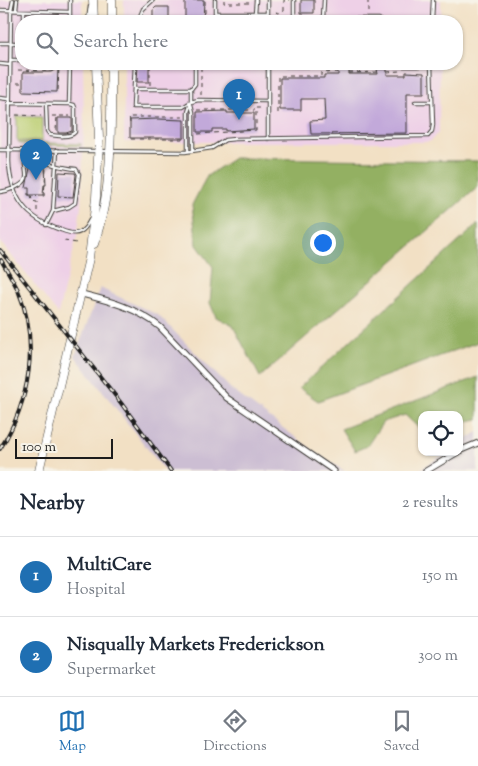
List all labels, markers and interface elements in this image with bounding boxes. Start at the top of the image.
search box [15,15,463,70]
icon: search [33,29,61,57]
text: Search here [73,29,168,56]
pin: 1 [223,79,255,120]
pin: 2 [20,139,52,180]
your location [310,230,336,256]
map controls [418,411,463,456]
button: locate [418,411,463,456]
scale bar [15,436,112,459]
text: 100 m [22,438,56,458]
text: Nearby [20,489,85,519]
text: 2 results [402,492,458,515]
text: MultiCare [67,552,152,579]
text: 1 [33,565,39,588]
text: 150 m [422,565,458,588]
text: Hospital [67,579,125,602]
text: Nisqually Markets Frederickson [67,632,325,659]
text: 2 [32,645,40,668]
text: 300 m [418,645,458,668]
text: Supermarket [67,659,156,682]
tab: Map [58,707,86,757]
tab: Directions [203,707,267,757]
tab: Saved [384,707,419,757]

